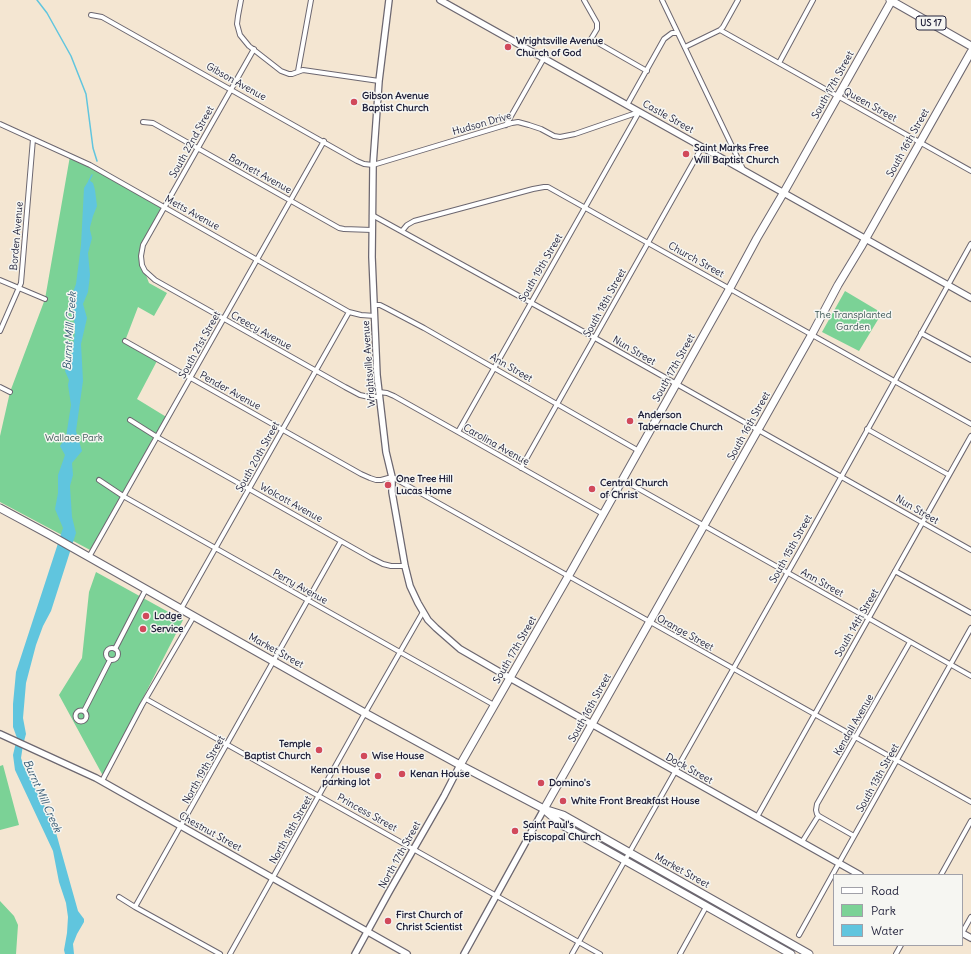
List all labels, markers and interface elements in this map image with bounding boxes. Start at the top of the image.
road number: US 17 [916,16,946,30]
place label: Wrightsville Avenue Church of God [516,35,603,58]
marker: Wrightsville Avenue Church of God [503,42,513,52]
street label: South 17th Street [809,49,857,121]
street label: Gibson Avenue [204,61,268,103]
street label: Queen Street [841,85,899,125]
place label: Gibson Avenue Baptist Church [362,90,429,114]
marker: Gibson Avenue Baptist Church [349,97,359,107]
street label: Castle Street [640,98,696,136]
street label: South 22nd Street [167,104,217,180]
street label: South 16th Street [884,107,932,179]
street label: Hudson Drive [451,110,513,138]
place label: Saint Marks Free Will Baptist Church [694,142,779,166]
marker: Saint Marks Free Will Baptist Church [681,149,691,159]
street label: Barnett Avenue [226,152,294,196]
street label: Metts Avenue [163,193,221,233]
street label: Borden Avenue [8,201,26,271]
street label: South 19th Street [517,232,565,304]
street label: Church Street [666,240,726,280]
street label: South 18th Street [581,267,629,339]
water label: Burnt Mill Creek [61,291,79,371]
street label: South 21st Street [177,309,223,381]
street label: Creecy Avenue [228,309,294,353]
park label: The Transplanted Garden [814,309,892,332]
street label: Wrightsville Avenue [360,320,378,408]
street label: South 17th Street [650,332,698,404]
street label: Nun Street [610,334,658,368]
street label: Ann Street [488,351,534,385]
street label: Pender Avenue [197,369,263,413]
street label: South 16th Street [725,390,773,462]
place label: Anderson Tabernacle Church [638,409,723,432]
marker: Anderson Tabernacle Church [625,416,635,426]
street label: South 20th Street [234,420,282,494]
street label: Carolina Avenue [461,422,531,468]
park label: Wallace Park [45,432,103,444]
place label: One Tree Hill Lucas Home [396,473,453,496]
place label: Central Church of Christ [600,477,668,500]
marker: One Tree Hill Lucas Home [383,480,393,490]
street label: Wolcott Avenue [258,481,324,525]
marker: Central Church of Christ [587,484,597,494]
street label: Nun Street [893,493,941,527]
street label: South 15th Street [767,513,815,585]
street label: Ann Street [799,566,845,600]
street label: Perry Avenue [271,567,329,607]
street label: South 14th Street [833,587,881,659]
place label: Lodge [154,610,182,622]
marker: Lodge [141,611,151,621]
street label: Orange Street [654,612,716,654]
street label: South 17th Street [491,614,539,686]
place label: Service [151,623,183,635]
marker: Service [138,624,148,634]
street label: Market Street [247,631,305,671]
street label: South 16th Street [566,672,614,744]
street label: Kendall Avenue [832,692,876,758]
street label: North 19th Street [180,734,228,806]
place label: Temple Baptist Church [244,738,311,762]
street label: South 13th Street [854,742,902,814]
marker: Temple Baptist Church [314,745,324,755]
place label: Wise House [372,750,424,762]
marker: Wise House [359,751,369,761]
street label: Dock Street [663,751,715,787]
water label: Burnt Mill Creek [20,758,64,834]
place label: Kenan House parking lot [310,764,370,788]
place label: Kenan House [410,768,470,780]
marker: Kenan House [397,769,407,779]
marker: Kenan House parking lot [373,771,383,781]
place label: Domino's [549,777,590,789]
marker: Domino's [536,778,546,788]
street label: Princess Street [335,792,399,834]
street label: North 18th Street [267,794,315,866]
place label: White Front Breakfast House [571,795,700,807]
marker: White Front Breakfast House [558,796,568,806]
street label: Chestnut Street [177,810,243,854]
street label: North 17th Street [377,819,423,891]
place label: Saint Paul's Episcopal Church [523,819,601,842]
marker: Saint Paul's Episcopal Church [510,826,520,836]
street label: Market Street [653,851,711,891]
legend [833,874,963,946]
text: Road [871,883,899,898]
text: Park [871,903,896,918]
place label: First Church of Christ Scientist [396,909,462,932]
marker: First Church of Christ Scientist [383,916,393,926]
text: Water [871,923,904,938]

